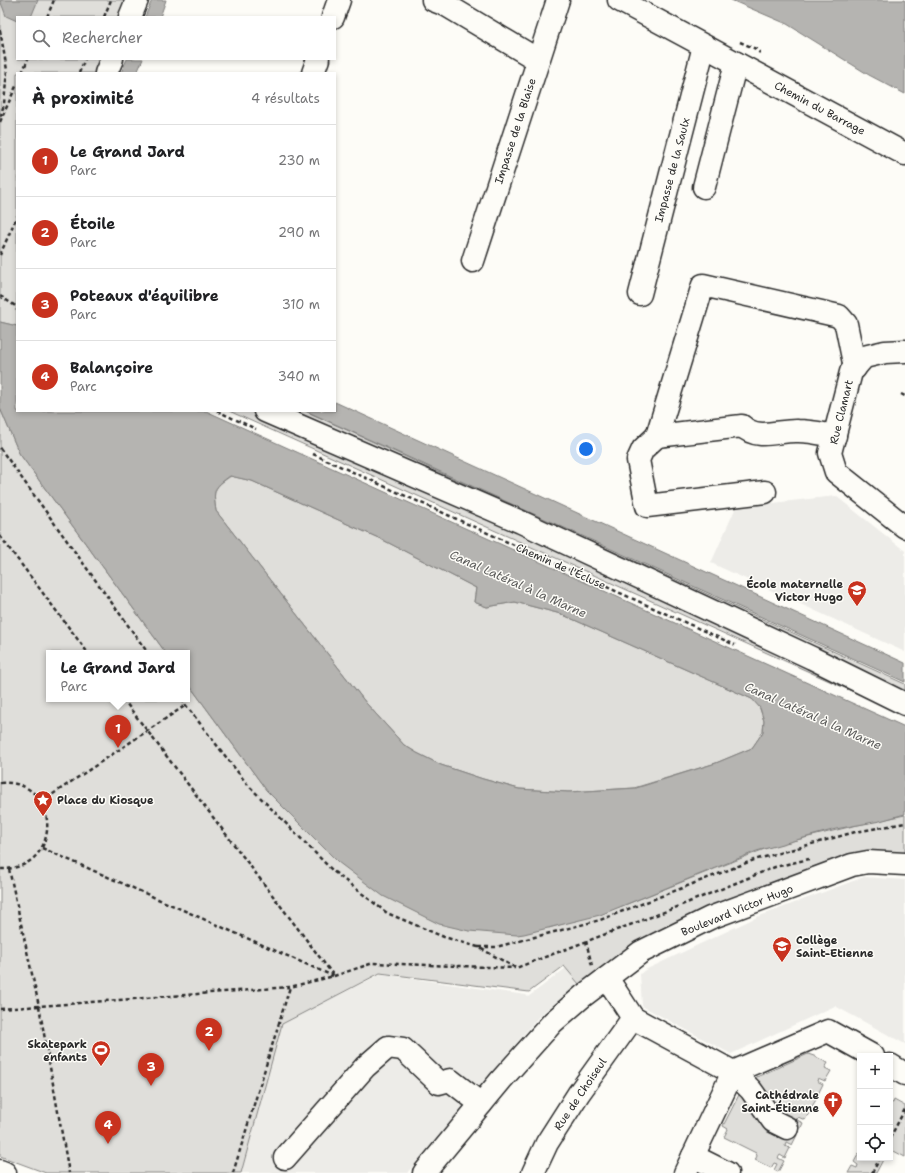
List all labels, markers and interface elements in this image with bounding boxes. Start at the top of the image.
search box [16,16,336,60]
icon: search [30,27,52,49]
text: Rechercher [62,28,143,48]
street label: Impasse de la Blaise [491,76,540,186]
street label: Chemin du Barrage [772,78,868,139]
text: À proximité [32,87,134,109]
text: 4 résultats [251,90,320,107]
street label: Impasse de la Saulx [651,116,694,224]
text: Le Grand Jard [70,142,185,162]
text: 1 [42,152,48,169]
text: 230 m [278,152,320,169]
text: Parc [70,162,97,179]
text: Étoile [70,214,115,234]
text: 2 [40,224,50,241]
text: 290 m [278,224,320,241]
text: Parc [70,234,97,251]
text: Poteaux d'équilibre [70,286,219,306]
text: 3 [40,296,50,313]
text: 310 m [282,296,320,313]
text: Parc [70,306,97,323]
text: Balançoire [70,358,153,378]
text: 4 [40,368,50,385]
text: 340 m [278,368,320,385]
text: Parc [70,378,97,395]
street label: Rue Clamart [826,378,857,446]
your location [576,439,596,459]
street label: Chemin de l'Écluse [513,539,609,593]
water label: Canal Latéral à la Marne [447,547,589,622]
place label: École maternelle Victor Hugo [746,576,843,605]
school or university icon: École maternelle Victor Hugo [846,579,868,607]
popup [46,650,190,702]
text: Le Grand Jard [61,658,175,678]
text: Parc [61,678,87,695]
water label: Canal Latéral à la Marne [742,679,884,754]
pin: 1 [105,715,131,748]
place icon: Place du Kiosque [32,789,54,817]
place label: Place du Kiosque [57,793,154,808]
street label: Boulevard Victor Hugo [679,881,796,940]
place label: Collège Saint-Etienne [796,933,874,961]
school or university icon: Collège Saint-Etienne [771,935,793,963]
pin: 2 [196,1018,222,1051]
place label: Skatepark enfants [27,1037,87,1065]
sports icon: Skatepark enfants [90,1039,112,1067]
pin: 3 [138,1053,164,1086]
map controls [857,1053,893,1161]
button: + [857,1053,893,1089]
street label: Rue de Choiseul [551,1055,611,1133]
place label: Cathédrale Saint-Étienne [741,1088,819,1116]
button: − [857,1089,893,1125]
church icon: Cathédrale Saint-Étienne [822,1090,844,1118]
pin: 4 [95,1111,121,1144]
button: locate [857,1125,893,1161]

